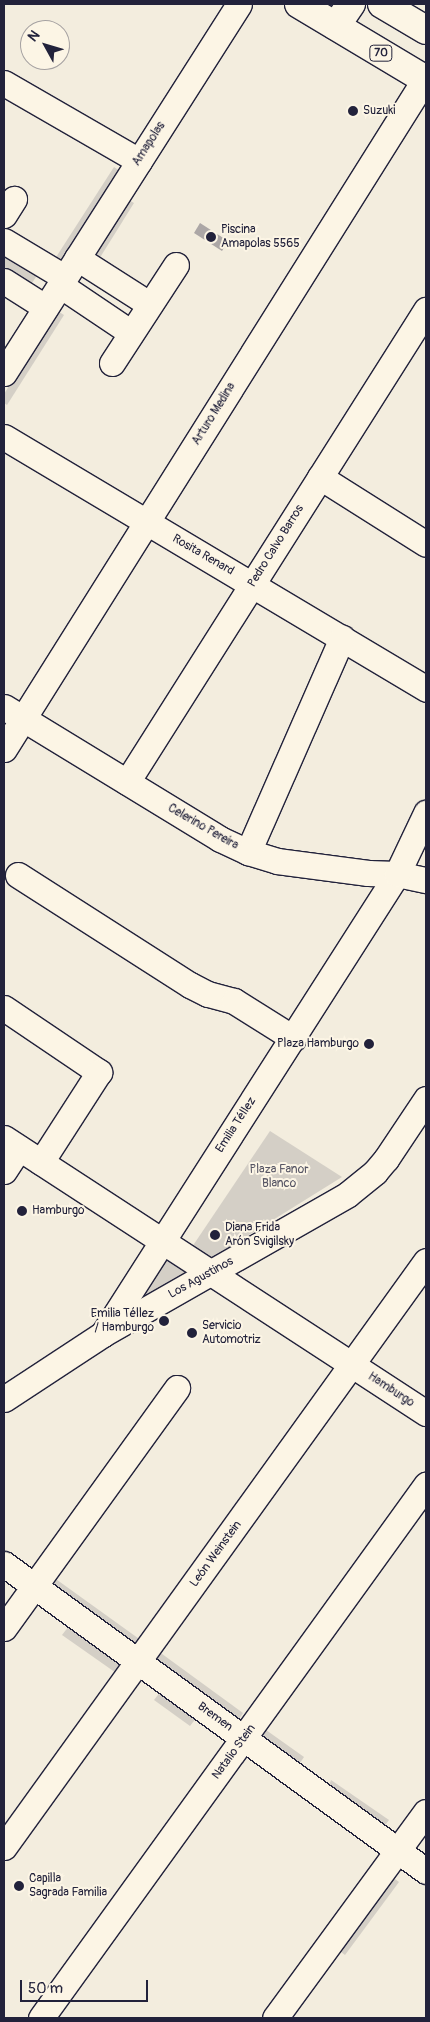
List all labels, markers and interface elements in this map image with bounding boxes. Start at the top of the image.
north arrow [20,20,70,70]
text: N [24,27,43,45]
road number: 70 [368,44,394,62]
place label: Suzuki [363,104,395,118]
marker: Suzuki [347,105,359,117]
street label: Amapolas [129,119,169,169]
place label: Piscina Amapolas 5565 [221,223,300,251]
marker: Piscina Amapolas 5565 [205,231,217,243]
street label: Arturo Medina [189,380,239,448]
street label: Pedro Calvo Barros [245,502,307,590]
street label: Rosita Renard [170,532,236,578]
street label: Celerino Pereira [165,801,241,853]
place label: Plaza Hamburgo [277,1037,359,1051]
marker: Plaza Hamburgo [363,1038,375,1050]
street label: Emilia Téllez [213,1095,259,1155]
park label: Plaza Fanor Blanco [250,1163,308,1191]
place label: Hamburgo [32,1204,85,1218]
marker: Hamburgo [16,1205,28,1217]
place label: Diana Frida Arón Svigilsky [225,1221,294,1249]
marker: Diana Frida Arón Svigilsky [209,1229,221,1241]
street label: Los Agustinos [166,1254,236,1302]
place label: Emilia Téllez / Hamburgo [91,1307,154,1335]
marker: Emilia Téllez / Hamburgo [158,1315,170,1327]
place label: Servicio Automotriz [202,1319,261,1347]
marker: Servicio Automotriz [186,1327,198,1339]
street label: Hamburgo [365,1370,417,1410]
street label: León Weinstein [187,1518,245,1590]
street label: Bremen [195,1699,235,1735]
street label: Natalio Stein [209,1722,259,1782]
place label: Capilla Sagrada Familia [29,1872,107,1900]
marker: Capilla Sagrada Familia [13,1880,25,1892]
scale bar [22,1970,150,2002]
text: 50 m [28,1979,63,1998]

